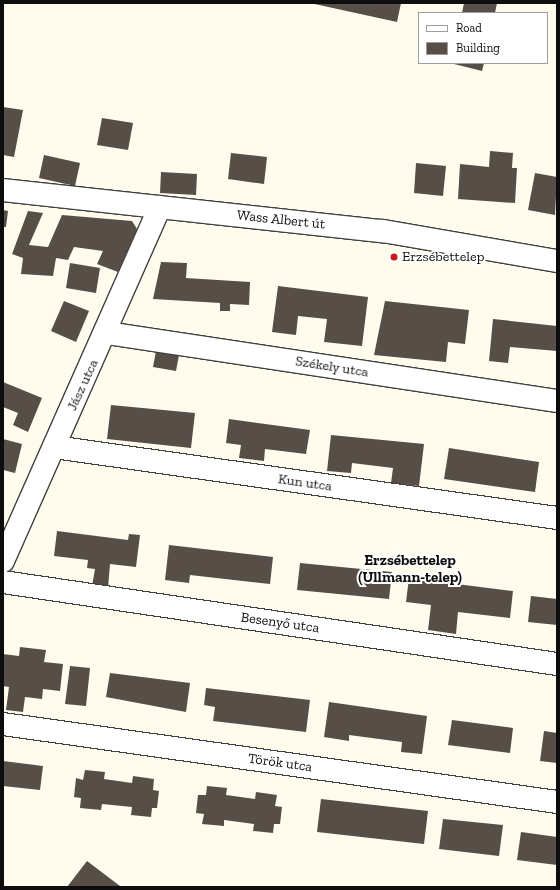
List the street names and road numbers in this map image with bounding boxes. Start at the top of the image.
street label: Wass Albert út [236,207,326,233]
street label: Székely utca [294,353,370,381]
street label: Jász utca [64,357,102,413]
street label: Kun utca [277,471,333,495]
street label: Besenyő utca [240,609,320,637]
street label: Török utca [247,750,313,776]

